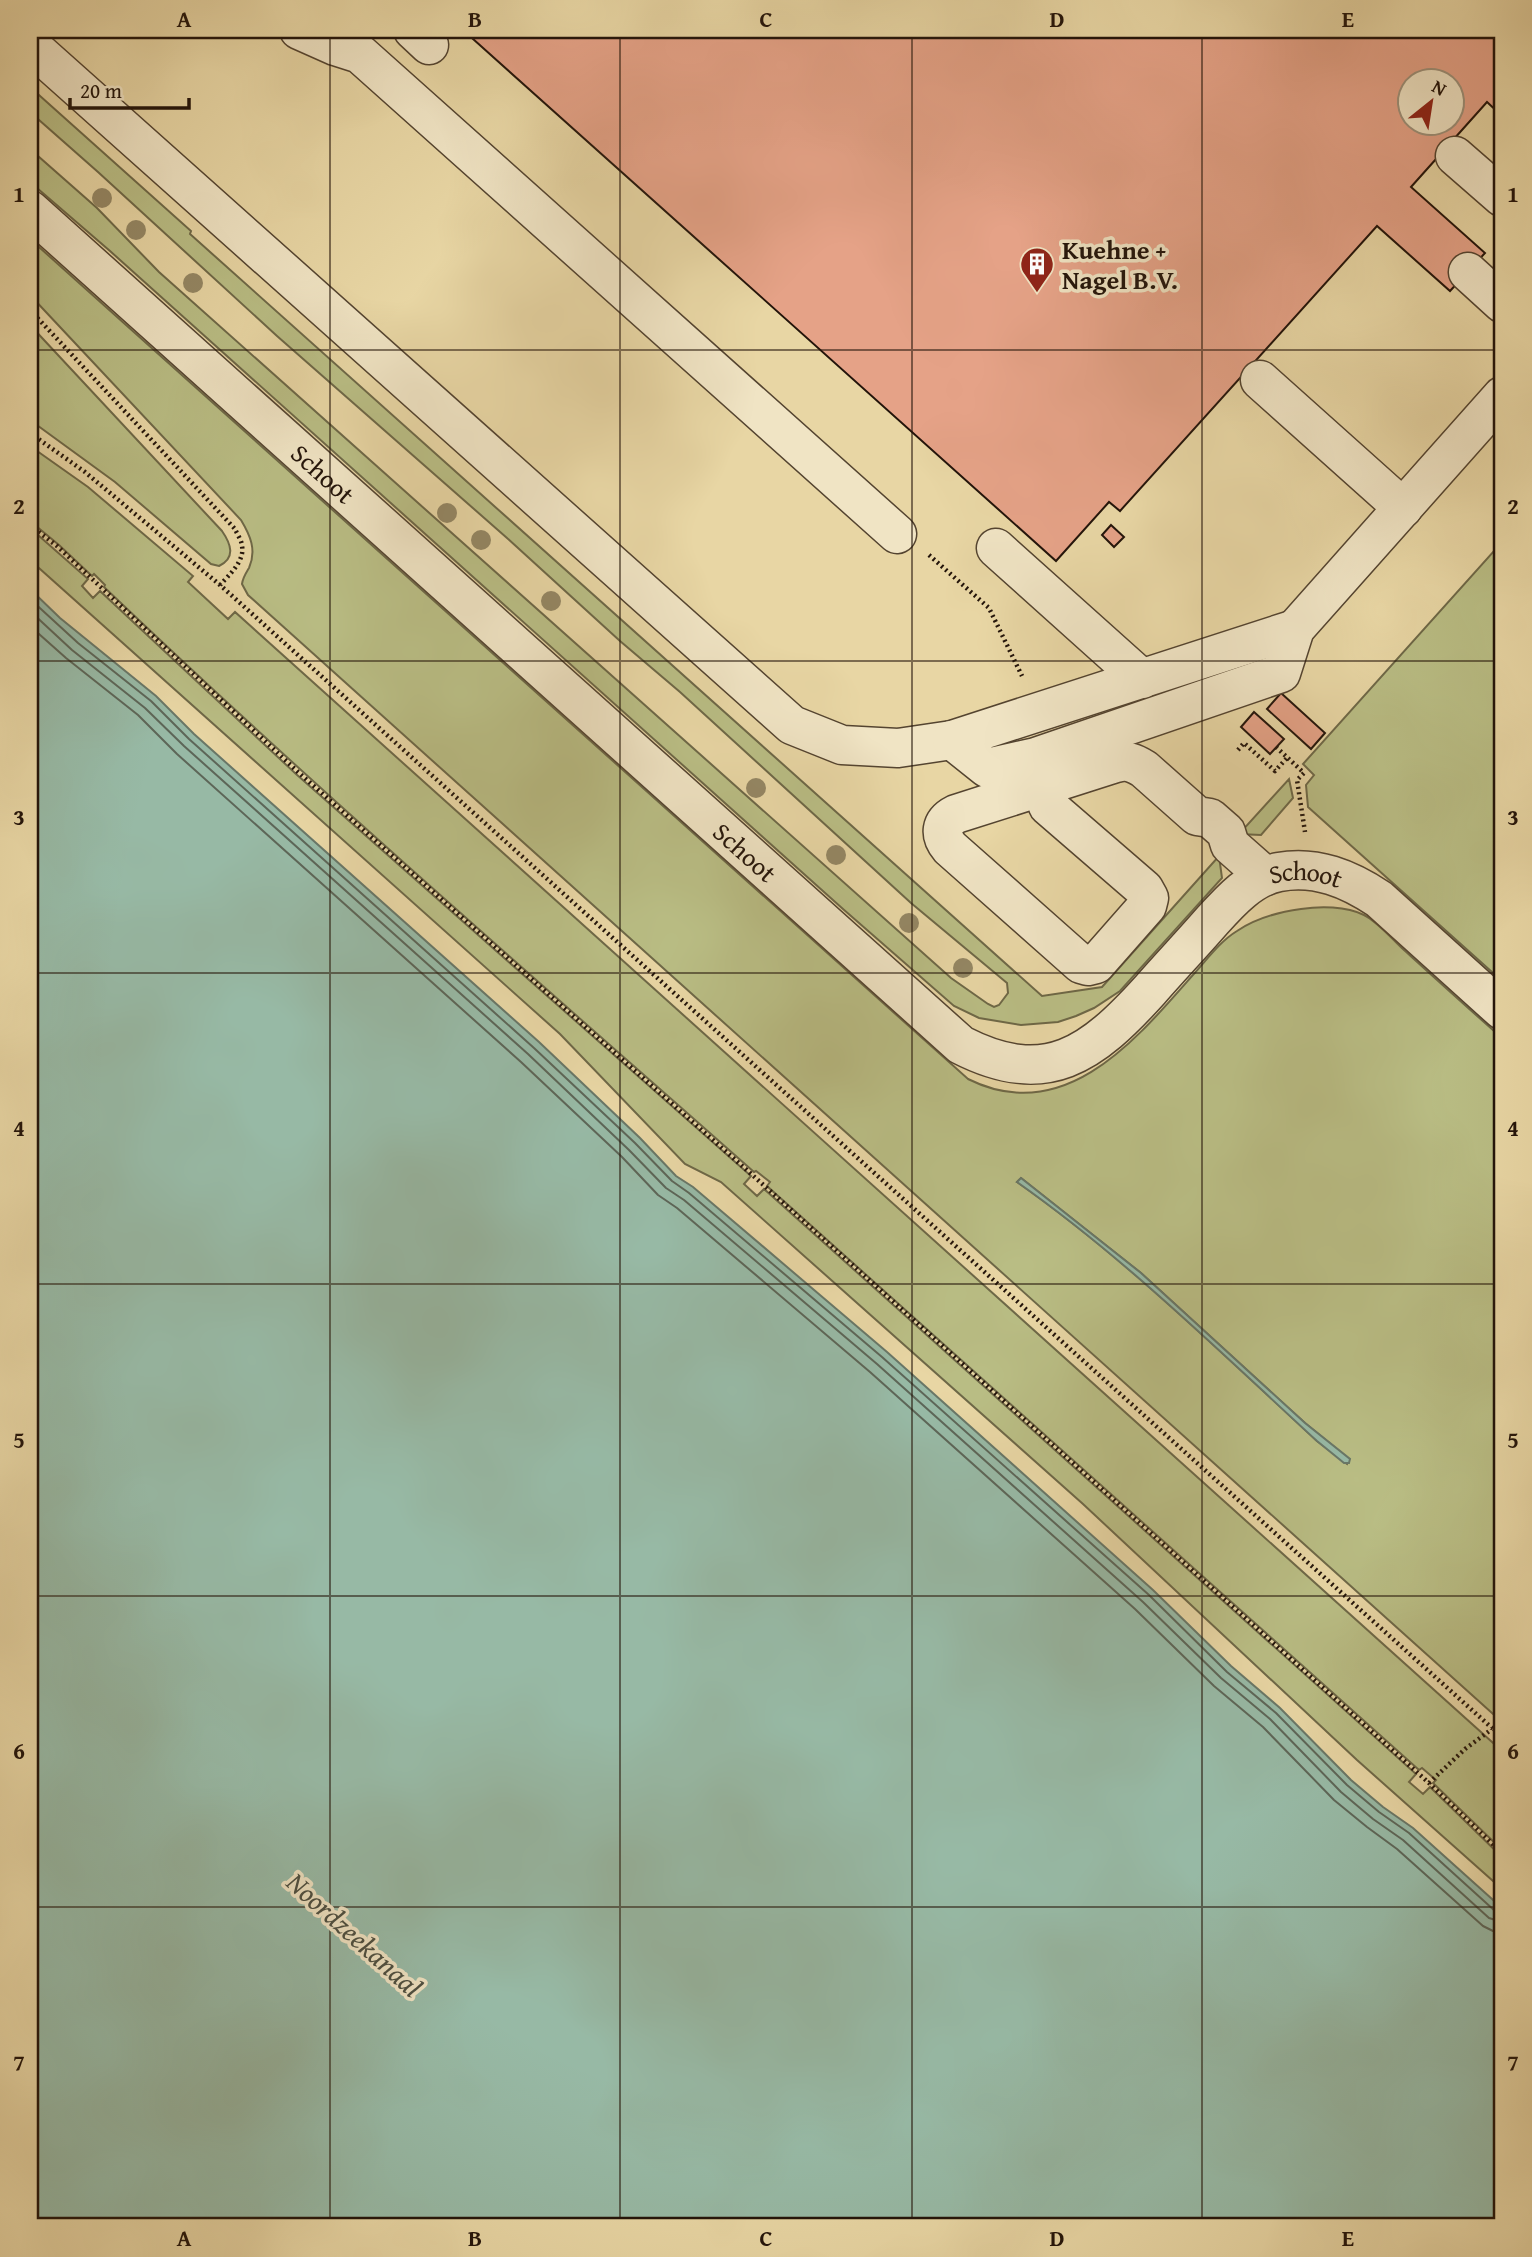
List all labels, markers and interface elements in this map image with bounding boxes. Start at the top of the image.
text: A [177,2,192,35]
text: B [468,2,482,35]
text: C [759,2,773,35]
text: D [1050,2,1065,35]
text: E [1342,2,1354,35]
scale bar [70,66,189,110]
north arrow [1396,66,1466,136]
text: N [1427,72,1452,103]
text: 20 m [80,75,122,106]
text: 1 [13,177,25,210]
text: 1 [1507,177,1519,210]
place label: Kuehne + Nagel B.V. [1062,230,1178,299]
building icon: Kuehne + Nagel B.V. [1018,245,1056,294]
street label: Schoot [283,434,364,512]
text: 2 [13,489,25,522]
text: 2 [1507,489,1519,522]
text: 3 [13,800,25,833]
text: 3 [1507,800,1519,833]
street label: Schoot [705,812,786,891]
street label: Schoot [1264,851,1348,897]
text: 4 [13,1111,25,1144]
text: 4 [1507,1111,1519,1144]
text: 5 [13,1423,25,1456]
text: 5 [1507,1423,1519,1456]
text: 6 [13,1734,25,1767]
text: 6 [1507,1734,1519,1767]
water label: Noordzeekanaal [277,1861,432,2006]
text: 7 [13,2046,25,2079]
text: 7 [1507,2046,1519,2079]
text: A [177,2221,192,2254]
text: B [468,2221,482,2254]
text: C [759,2221,773,2254]
text: D [1050,2221,1065,2254]
text: E [1342,2221,1354,2254]

